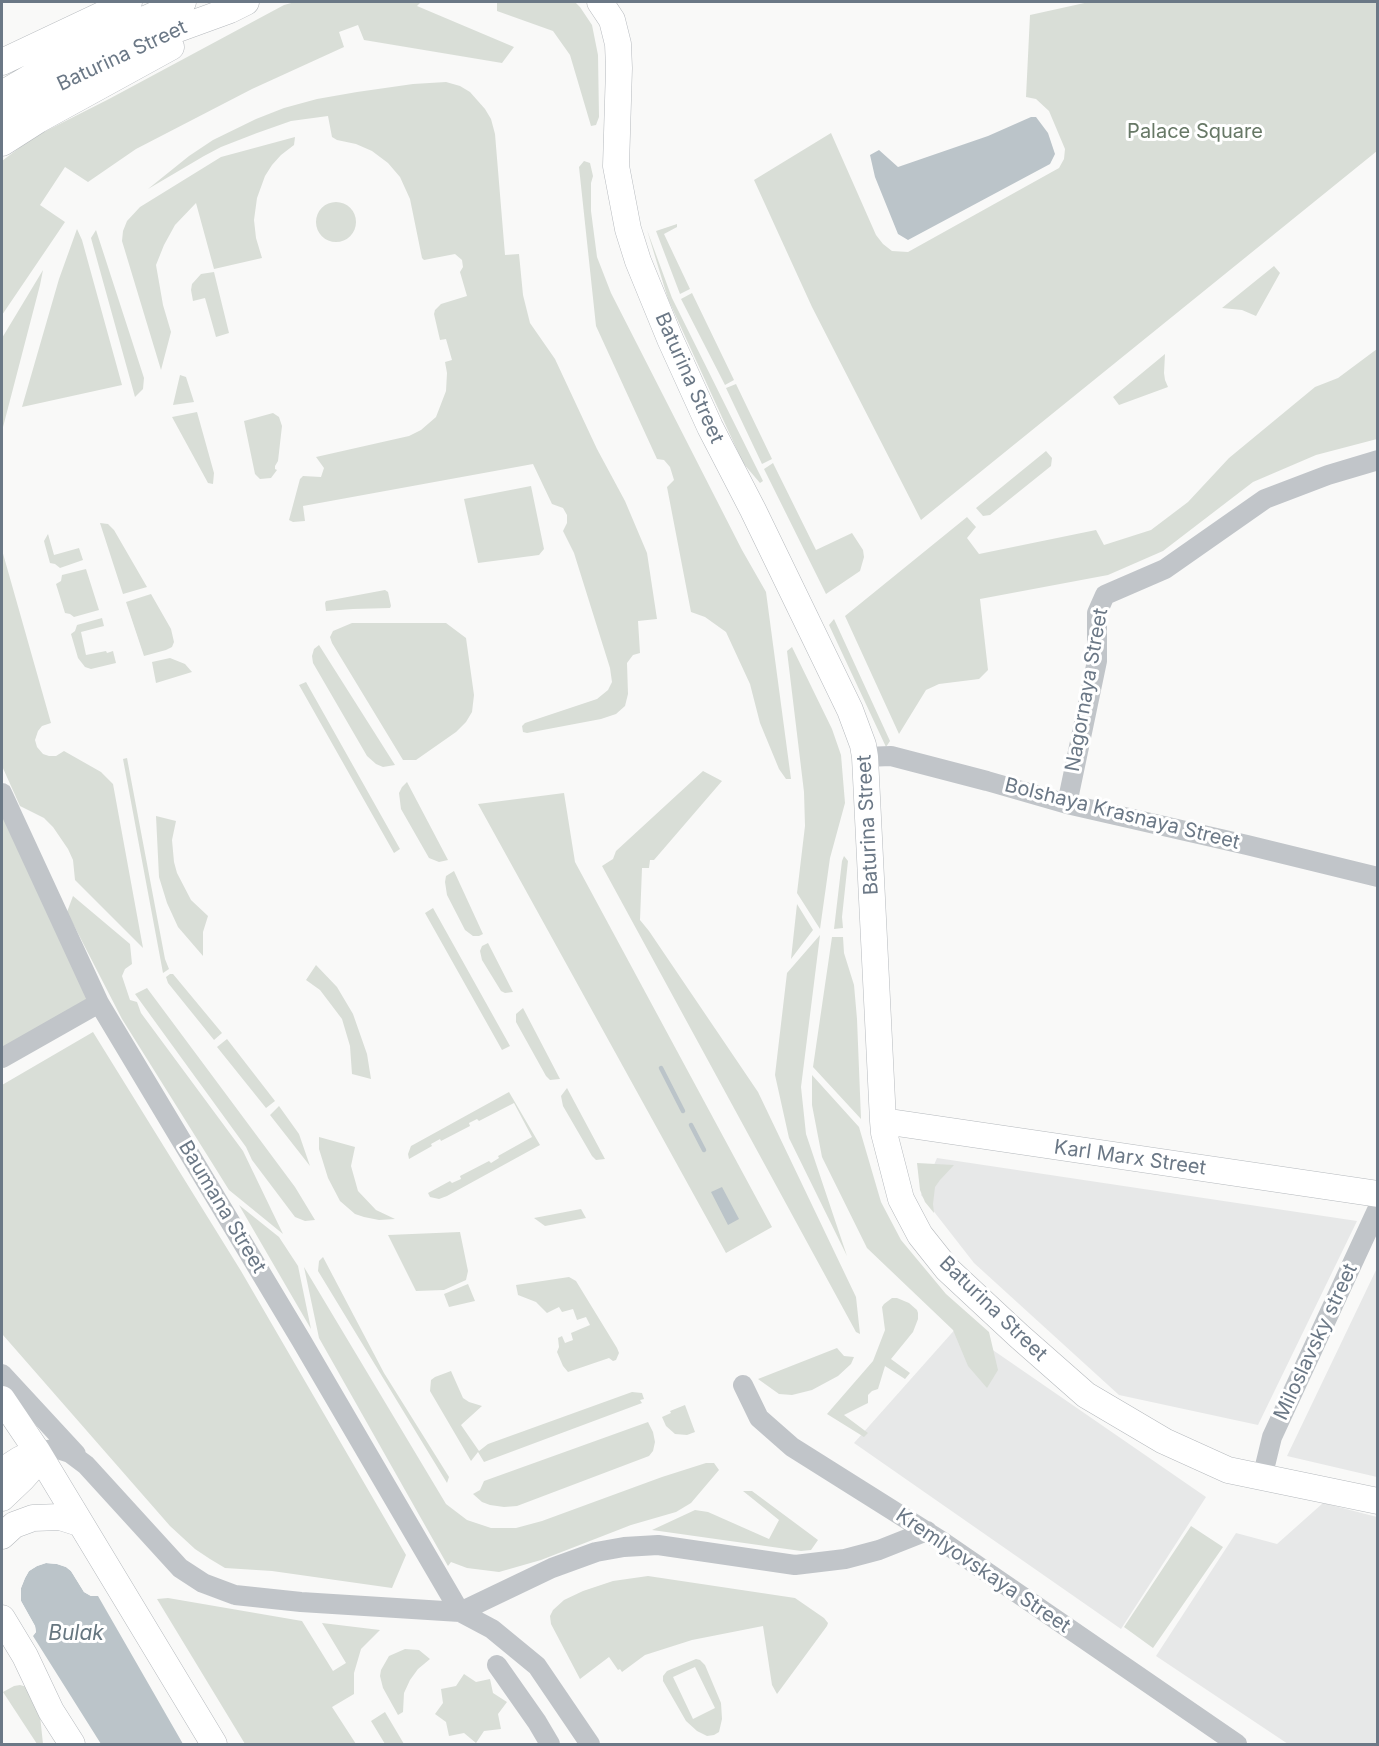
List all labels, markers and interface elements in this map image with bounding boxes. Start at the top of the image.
street label: Baturina Street [53,15,191,97]
park label: Palace Square [1127,120,1263,144]
street label: Baturina Street [649,309,729,447]
street label: Nagornaya Street [1061,606,1113,774]
street label: Baturina Street [852,754,884,896]
street label: Bolshaya Krasnaya Street [1002,773,1242,855]
street label: Karl Marx Street [1053,1135,1207,1181]
street label: Baumana Street [173,1137,271,1277]
street label: Baturina Street [934,1252,1052,1366]
street label: Miloslavsky street [1269,1260,1363,1424]
street label: Kremlyovskaya Street [891,1504,1075,1638]
water label: Bulak [48,1621,104,1647]

